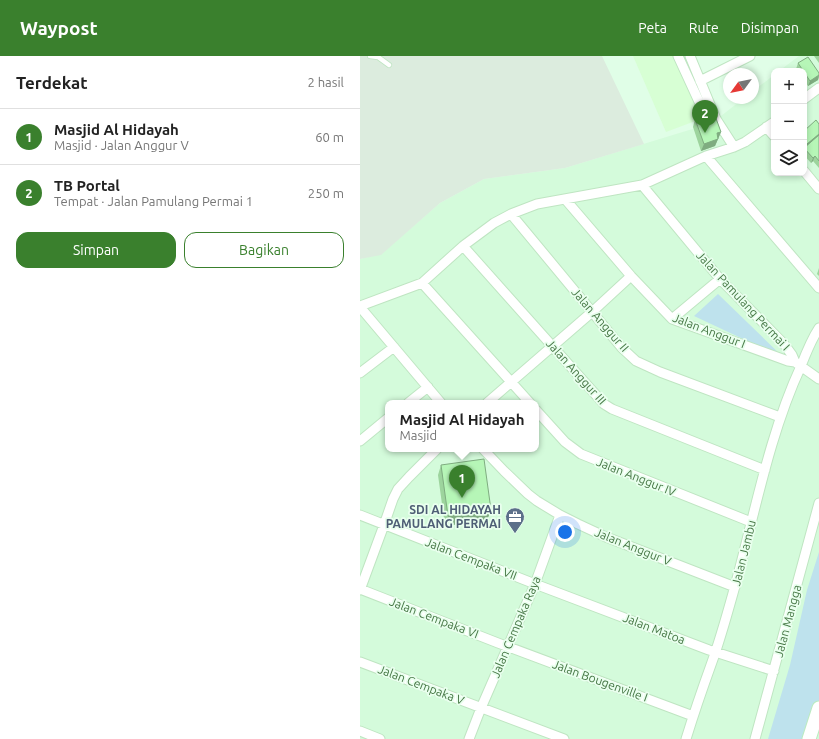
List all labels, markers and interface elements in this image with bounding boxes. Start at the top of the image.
text: Waypost [20,17,98,39]
text: Peta [638,20,667,36]
text: Rute [689,20,719,36]
text: Disimpan [741,20,799,36]
north arrow [723,68,759,104]
map controls [771,68,807,176]
button: + [771,68,807,104]
text: Terdekat [16,73,88,92]
text: 2 hasil [307,75,344,89]
pin: 2 [692,100,718,133]
button: − [771,104,807,140]
text: Masjid Al Hidayah [54,121,179,138]
text: 1 [25,130,33,144]
text: 60 m [315,130,344,144]
text: Masjid · Jalan Anggur V [54,138,189,152]
button: layers [771,140,807,176]
text: TB Portal [54,177,120,194]
text: 2 [25,186,33,200]
text: 250 m [308,186,344,200]
text: Tempat · Jalan Pamulang Permai 1 [54,194,253,208]
button: Simpan [16,232,176,268]
button: Bagikan [184,232,344,268]
street label: Jalan Pamulang Permai I [694,248,793,353]
street label: Jalan Anggur II [569,285,631,354]
street label: Jalan Anggur I [671,311,747,350]
street label: Jalan Anggur III [544,337,609,407]
popup [385,400,539,452]
text: Masjid Al Hidayah [400,411,524,428]
text: Masjid [400,428,437,442]
street label: Jalan Anggur IV [595,455,678,498]
pin: 1 [449,465,475,498]
place label: SDI AL HIDAYAH PAMULANG PERMAI [386,503,501,530]
office icon: SDI AL HIDAYAH PAMULANG PERMAI [504,506,526,534]
street label: Jalan Jambu [729,519,758,587]
your location [555,522,575,542]
street label: Jalan Anggur V [593,525,674,568]
street label: Jalan Cempaka VII [423,535,519,582]
street label: Jalan Cempaka Raya [488,574,543,680]
street label: Jalan Mangga [772,583,803,659]
street label: Jalan Cempaka VI [388,595,480,640]
street label: Jalan Matoa [621,611,687,646]
street label: Jalan Bougenville I [551,657,650,704]
street label: Jalan Cempaka V [376,662,466,707]

